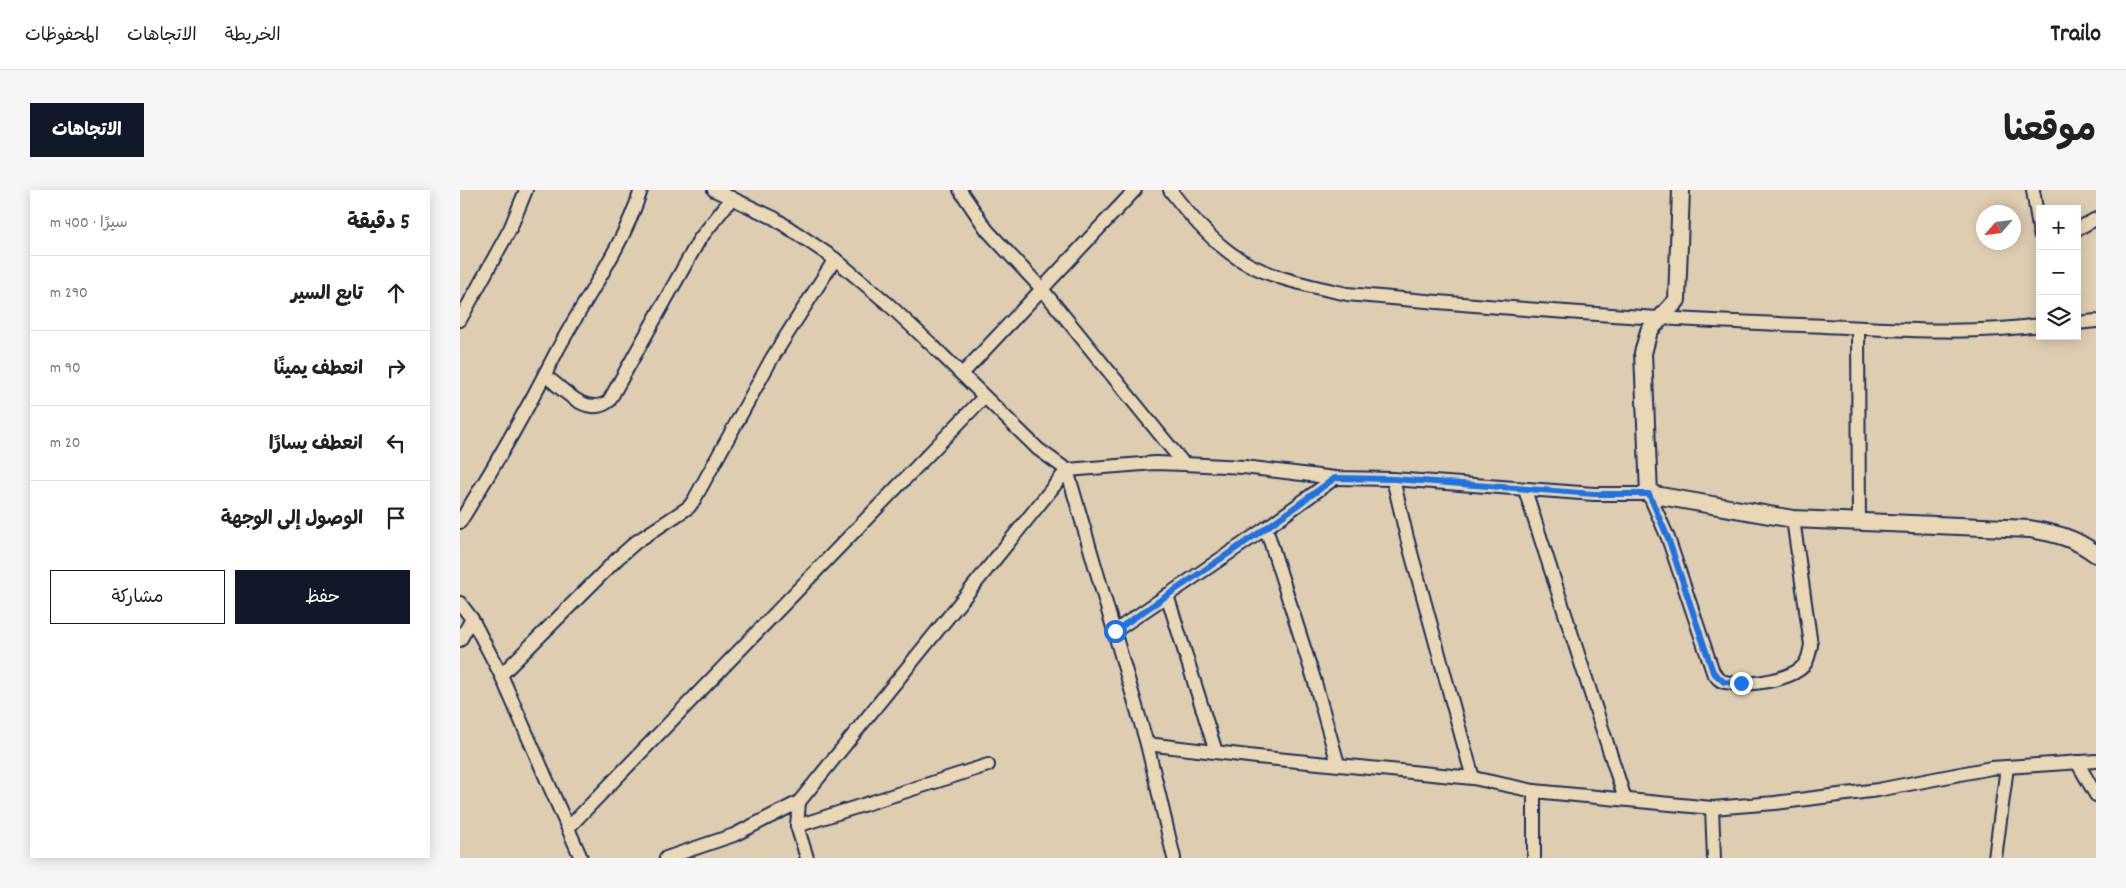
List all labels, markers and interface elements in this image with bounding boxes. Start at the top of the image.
text: Trailo [2050,18,2101,52]
text: المحفوظات [25,24,99,49]
text: الاتجاهات [127,24,197,49]
text: الخريطة [225,24,281,49]
button: الاتجاهات [30,103,144,157]
text: موقعنا [2003,108,2096,158]
north arrow [1976,205,2021,250]
map controls [2036,205,2081,340]
button: + [2036,205,2081,250]
text: 5 دقيقة [347,209,410,239]
text: سيرًا · 400 m [50,212,128,235]
button: − [2036,250,2081,295]
icon: ahead [382,279,410,307]
text: 290 m [50,282,88,305]
text: تابع السير [291,282,363,309]
button: layers [2036,295,2081,340]
icon: right [382,354,410,382]
text: 90 m [50,357,81,380]
text: انعطف يمينًا [274,357,363,384]
icon: left [382,429,410,457]
text: 20 m [50,432,80,455]
text: انعطف يسارًا [269,432,363,459]
icon: arrive [382,504,410,532]
text: الوصول إلى الوجهة [221,507,363,534]
button: مشاركة [50,570,225,624]
button: حفظ [235,570,410,624]
route start [1104,620,1127,643]
route end [1730,672,1753,695]

